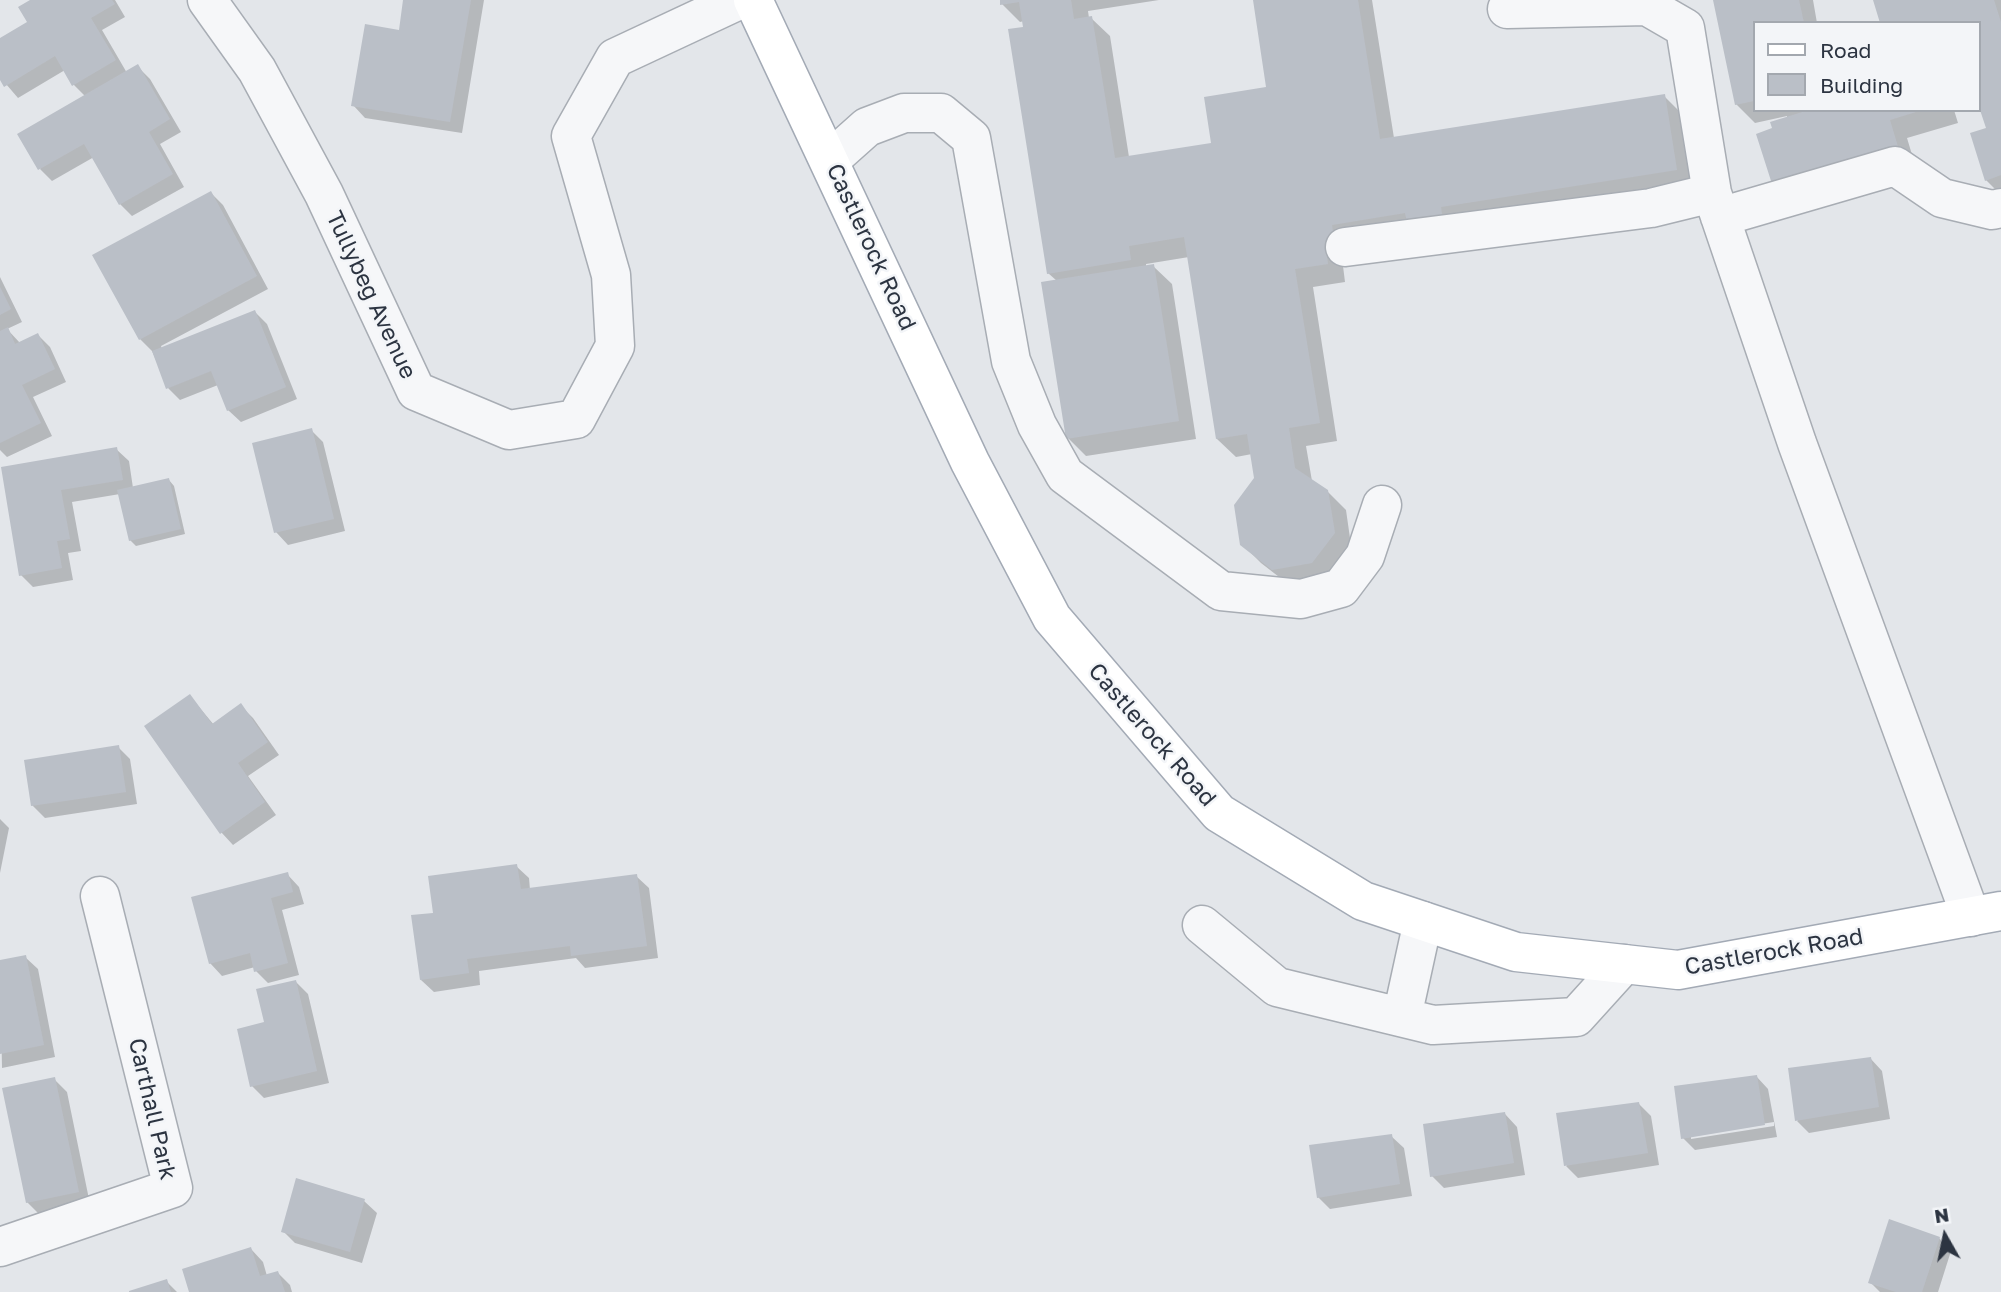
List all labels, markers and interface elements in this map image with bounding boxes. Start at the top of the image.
legend [1752,21,1980,112]
text: Road [1820,37,1871,63]
text: Building [1820,72,1903,98]
street label: Castlerock Road [820,159,922,335]
street label: Tullybeg Avenue [320,207,422,383]
street label: Castlerock Road [1082,658,1222,812]
street label: Castlerock Road [1683,923,1865,981]
street label: Carthall Park [122,1035,182,1183]
north arrow [1910,1201,1980,1271]
text: N [1933,1202,1951,1227]

